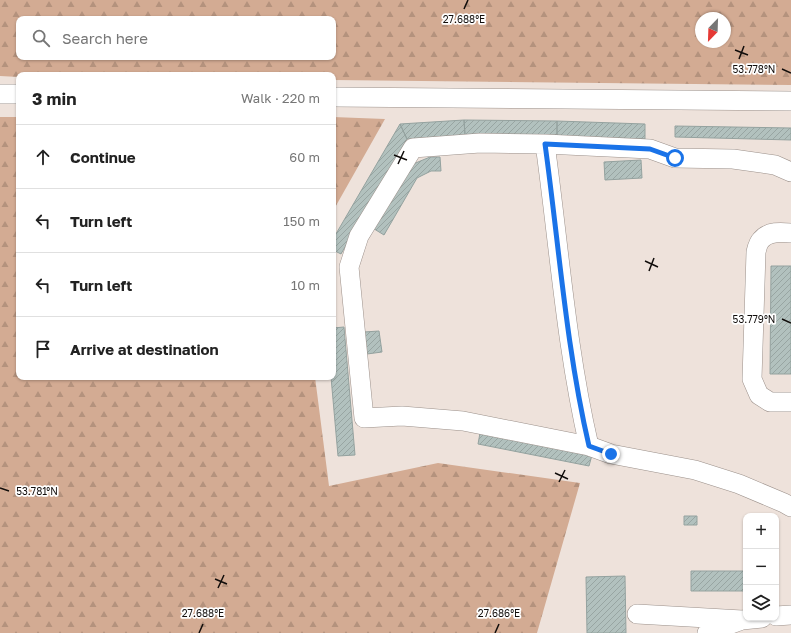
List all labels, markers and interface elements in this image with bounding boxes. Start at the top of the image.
north arrow [695,12,731,48]
text: 27.688°E [443,13,485,25]
search box [16,16,336,60]
icon: search [30,27,52,49]
text: Search here [62,29,148,47]
text: 53.778°N [733,63,775,75]
text: 3 min [32,88,76,109]
text: Walk · 220 m [241,90,320,106]
icon: ahead [32,146,54,168]
text: Continue [70,148,136,166]
text: 60 m [289,149,320,165]
route start [666,149,684,167]
icon: left [32,210,54,232]
text: Turn left [70,212,132,230]
text: 150 m [283,213,320,229]
icon: left [32,274,54,296]
text: Turn left [70,276,132,294]
text: 10 m [291,277,320,293]
text: 53.779°N [733,313,775,325]
icon: arrive [32,338,54,360]
text: Arrive at destination [70,340,219,358]
route end [602,445,620,463]
text: 53.781°N [16,485,58,497]
map controls [743,513,779,621]
button: + [743,513,779,549]
button: − [743,549,779,585]
button: layers [743,585,779,621]
text: 27.688°E [182,607,224,619]
text: 27.686°E [478,607,520,619]

